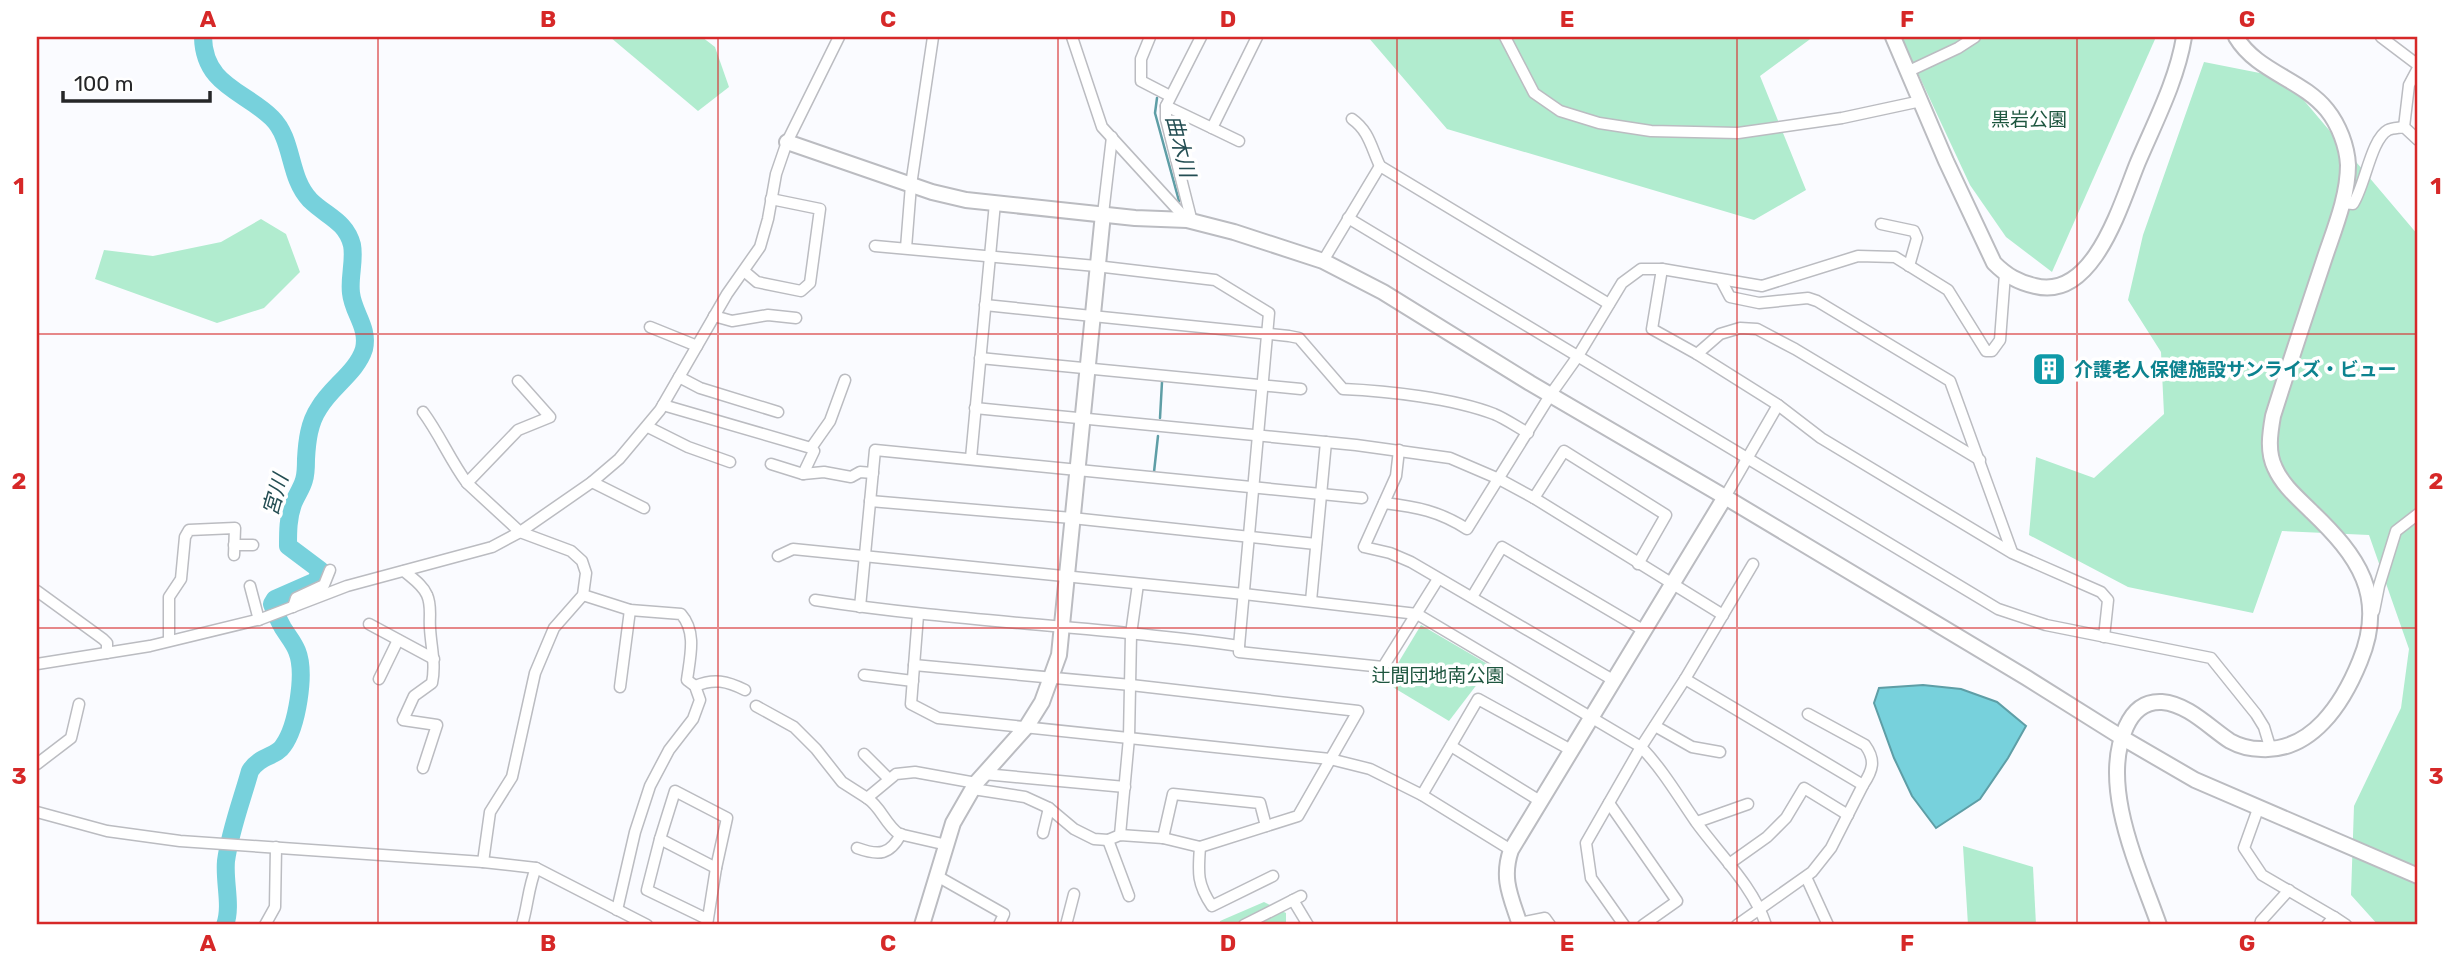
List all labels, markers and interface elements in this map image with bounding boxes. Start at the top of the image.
text: A [200,5,217,33]
text: B [540,5,556,33]
text: C [880,5,896,33]
text: D [1220,5,1236,33]
text: E [1560,5,1574,33]
text: F [1900,5,1914,33]
text: G [2239,5,2255,33]
scale bar [63,60,210,104]
text: 100 m [74,71,133,96]
park label: 黒岩公園 [1991,108,2067,131]
water label: 曲木川 [1161,112,1201,182]
text: 1 [13,172,25,200]
text: 1 [2430,172,2442,200]
building icon: 介護老人保健施設サンライズ・ビュー [2030,350,2068,388]
place label: 介護老人保健施設サンライズ・ビュー [2074,358,2396,381]
text: 2 [12,467,26,495]
text: 2 [2429,467,2443,495]
water label: 宮川 [257,469,293,519]
park label: 辻間団地南公園 [1371,664,1505,687]
text: 3 [11,762,27,790]
text: 3 [2428,762,2444,790]
text: A [200,929,217,957]
text: B [540,929,556,957]
text: C [880,929,896,957]
text: D [1220,929,1236,957]
text: E [1560,929,1574,957]
text: F [1900,929,1914,957]
text: G [2239,929,2255,957]

